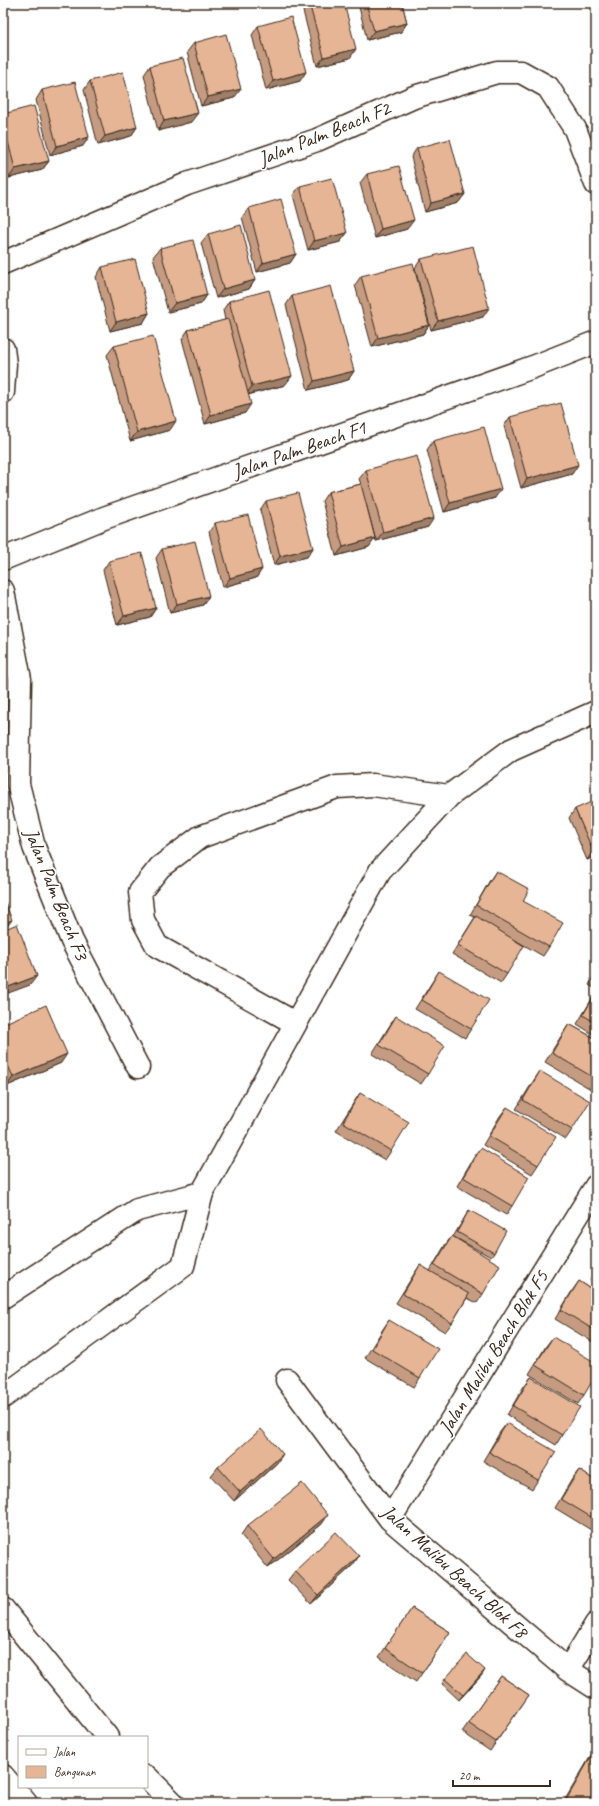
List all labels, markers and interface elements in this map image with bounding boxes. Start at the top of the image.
street label: Jalan Palm Beach F2 [254,95,396,172]
street label: Jalan Palm Beach F1 [228,415,370,484]
street label: Jalan Palm Beach F3 [18,824,95,966]
street label: Jalan Malibu Beach Blok F5 [432,1265,554,1440]
street label: Jalan Malibu Beach Blok F8 [376,1498,534,1645]
legend [18,1736,148,1788]
text: Jalan [53,1744,76,1760]
scale bar [453,1762,550,1788]
text: Bangunan [54,1764,96,1780]
text: 20 m [459,1768,481,1784]

